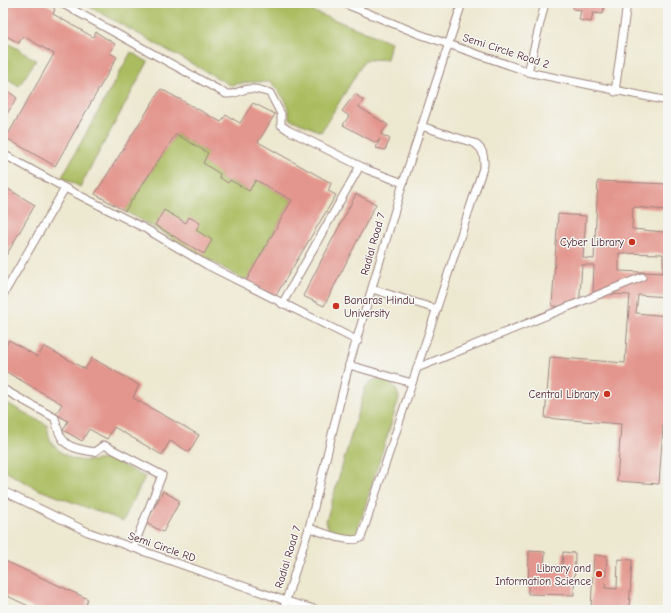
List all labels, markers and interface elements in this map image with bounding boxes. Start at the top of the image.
street label: Semi Circle Road 2 [461,31,551,71]
street label: Radial Road 7 [358,211,388,277]
place label: Cyber Library [560,236,624,249]
marker: Cyber Library [627,237,637,247]
place label: Banaras Hindu University [344,294,414,320]
marker: Banaras Hindu University [331,301,341,311]
place label: Central Library [529,388,599,401]
marker: Central Library [602,389,612,399]
street label: Radial Road 7 [272,524,304,590]
street label: Semi Circle RD [127,529,198,565]
place label: Library and Information Science [495,562,591,588]
marker: Library and Information Science [594,569,604,579]

